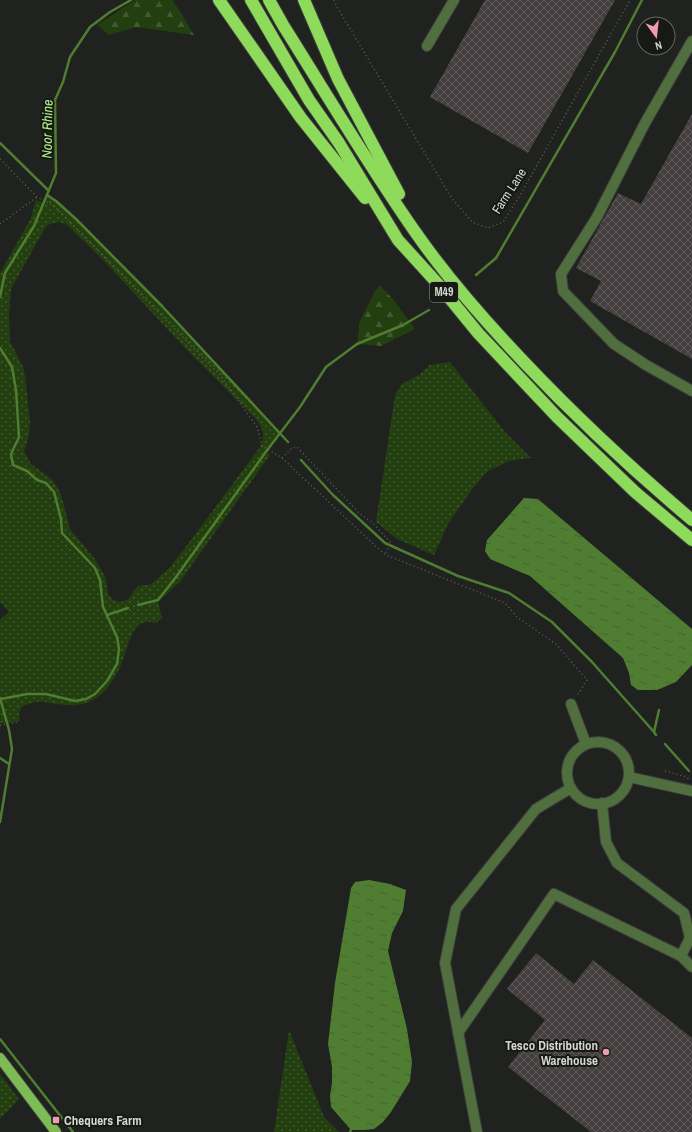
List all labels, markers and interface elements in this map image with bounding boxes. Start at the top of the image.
north arrow [636,16,676,56]
text: N [654,38,664,53]
water label: Noor Rhine [37,99,57,159]
street label: Farm Lane [488,165,530,217]
road number: M49 [430,282,458,302]
place label: Tesco Distribution Warehouse [505,1037,598,1069]
marker: Tesco Distribution Warehouse [601,1047,611,1057]
place label: Chequers Farm [64,1112,142,1129]
marker: Chequers Farm [51,1115,61,1125]

